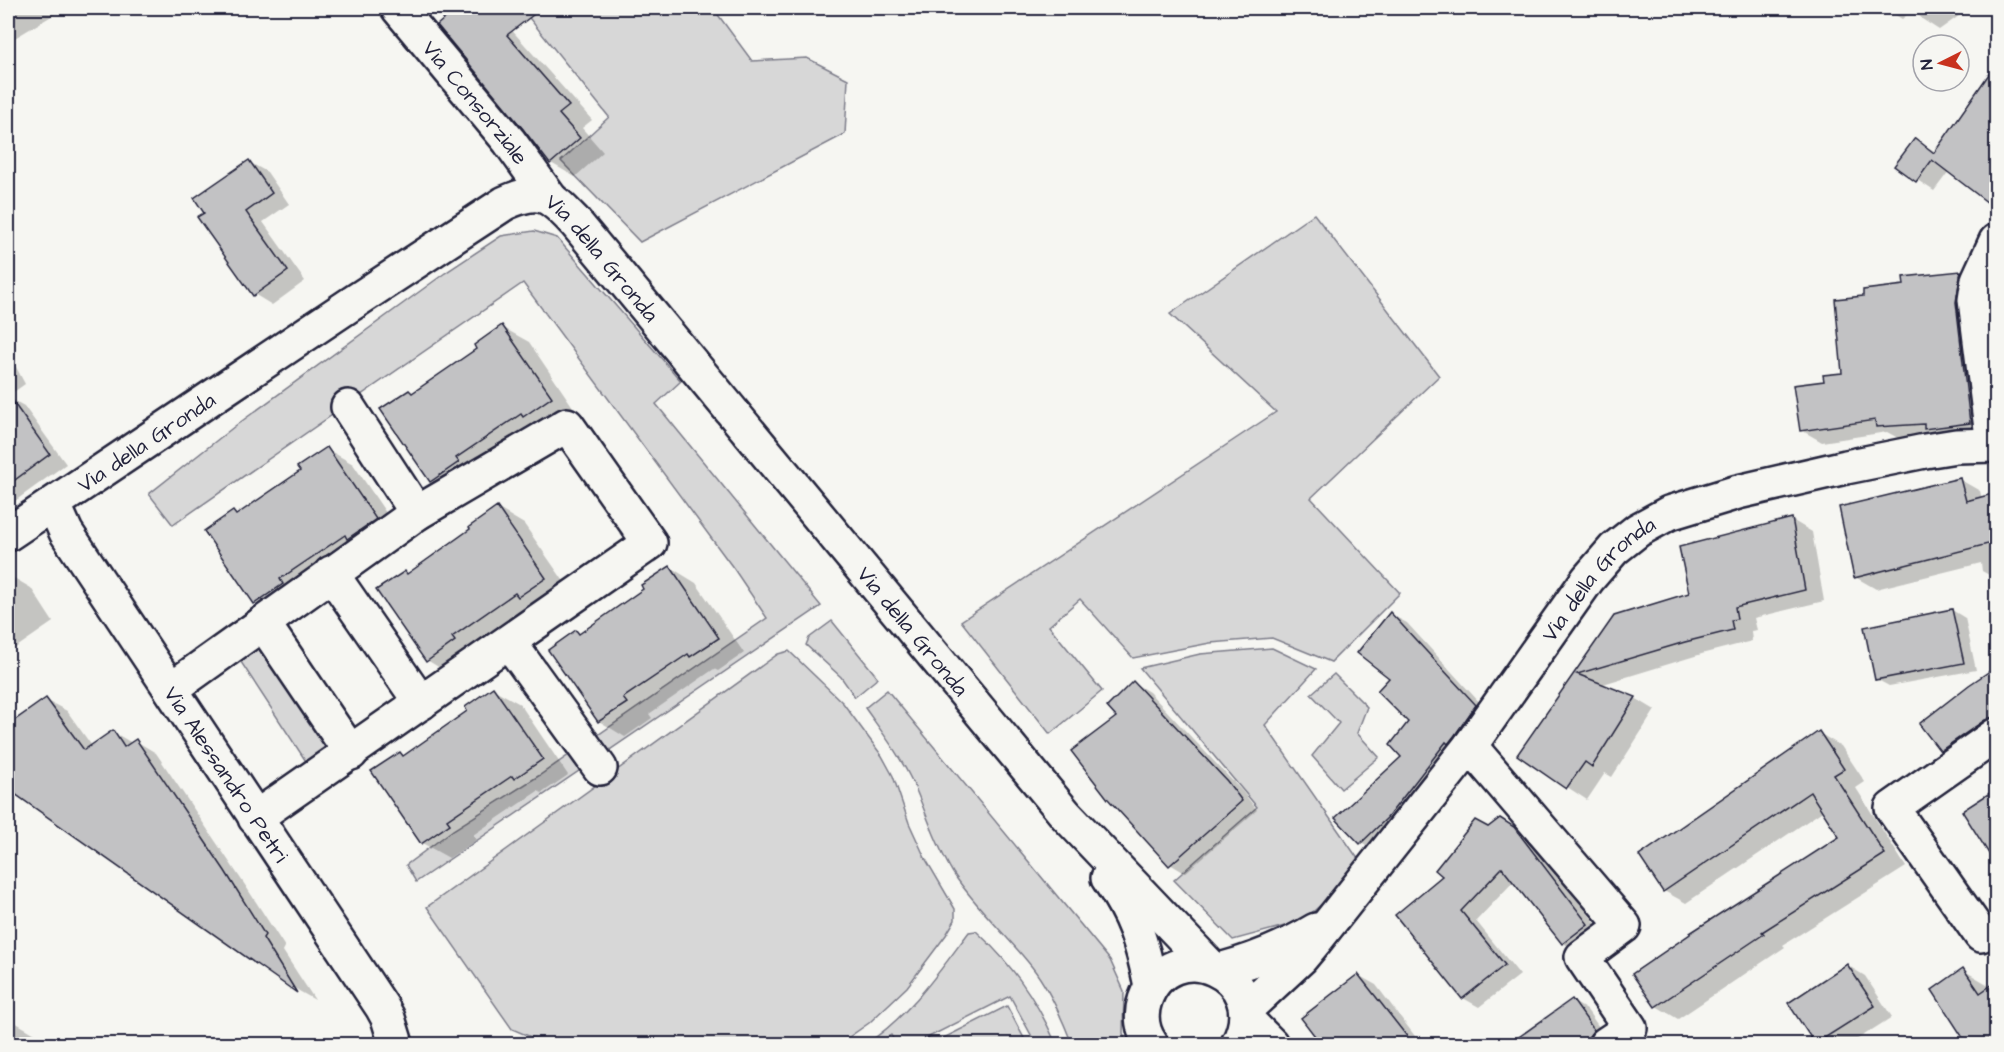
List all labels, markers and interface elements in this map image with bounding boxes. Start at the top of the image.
north arrow [1911,33,1971,93]
street label: Via Consorziale [414,34,535,171]
text: N [1916,58,1939,71]
street label: Via della Gronda [538,187,665,329]
street label: Via della Gronda [71,385,222,500]
street label: Via della Gronda [1535,509,1661,648]
street label: Via della Gronda [849,560,975,703]
street label: Via Alessandro Petri [156,680,296,869]

